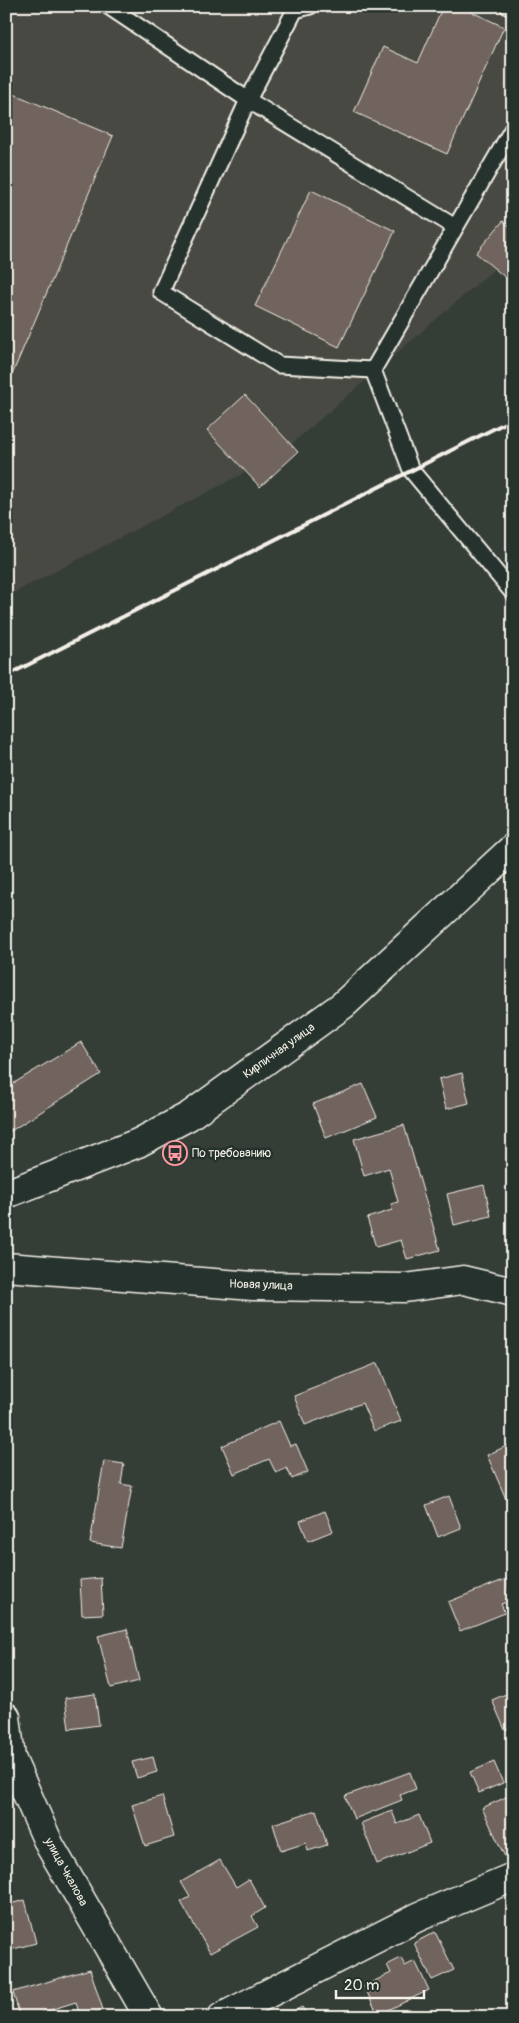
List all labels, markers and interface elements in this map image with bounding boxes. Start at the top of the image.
street label: Кирпичная улица [240,1020,318,1082]
bus stop icon: По требованию [162,1140,188,1166]
place label: По требованию [192,1146,271,1161]
street label: Новая улица [229,1276,293,1294]
street label: улица Чкалова [41,1834,91,1909]
scale bar [336,1968,424,2000]
text: 20 m [344,1976,379,1995]

